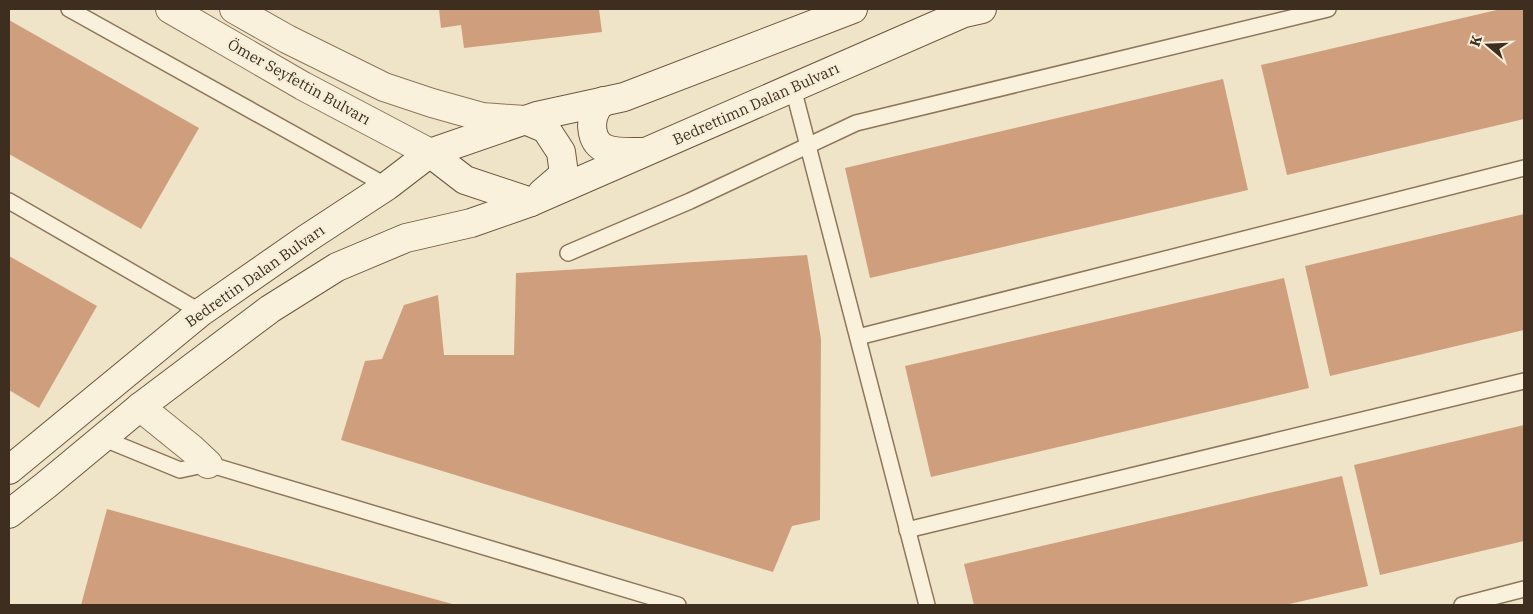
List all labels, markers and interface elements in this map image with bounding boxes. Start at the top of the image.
north arrow [1463,20,1513,70]
text: K [1465,33,1486,49]
street label: Ömer Seyfettin Bulvarı [224,34,374,129]
street label: Bedrettimn Dalan Bulvarı [670,58,842,149]
street label: Bedrettin Dalan Bulvarı [181,220,328,331]

